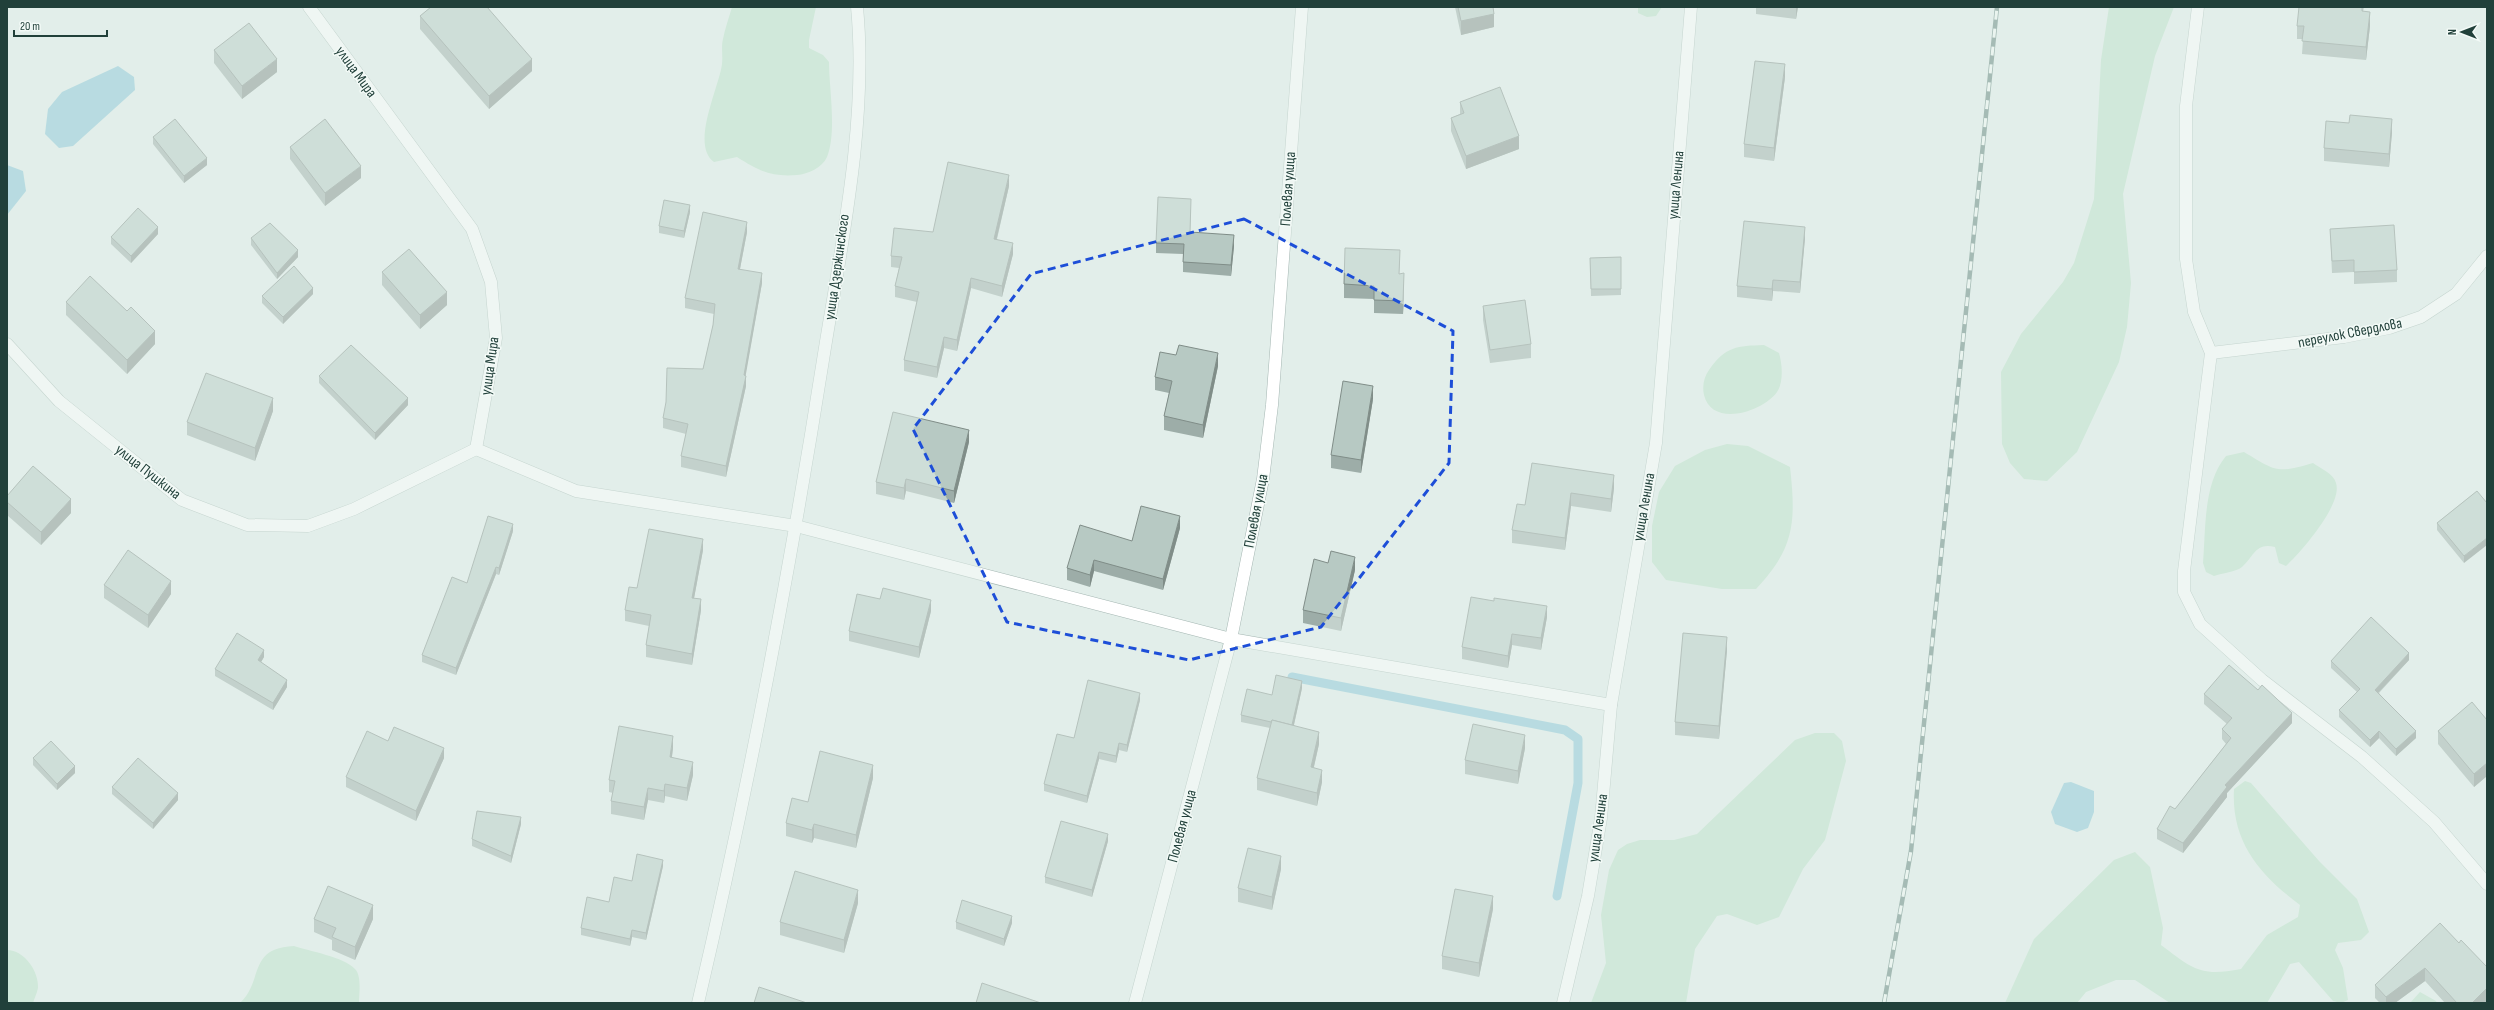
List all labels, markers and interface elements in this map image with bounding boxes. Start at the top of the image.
scale bar [14,12,107,38]
north arrow [2442,12,2482,52]
text: 20 m [20,19,40,34]
text: N [2446,29,2459,35]
street label: улица Мира [331,43,381,102]
street label: улица Ленина [1664,150,1688,220]
street label: Полевая улица [1276,151,1300,227]
street label: улица Дзержинского [820,213,854,321]
street label: переулок Свердлова [2296,314,2404,352]
street label: улица Мира [476,335,504,396]
street label: улица Пушкина [111,440,185,504]
street label: улица Ленина [1629,471,1659,543]
street label: Полевая улица [1240,472,1272,549]
street label: Полевая улица [1163,787,1201,865]
street label: улица Ленина [1584,792,1612,863]

